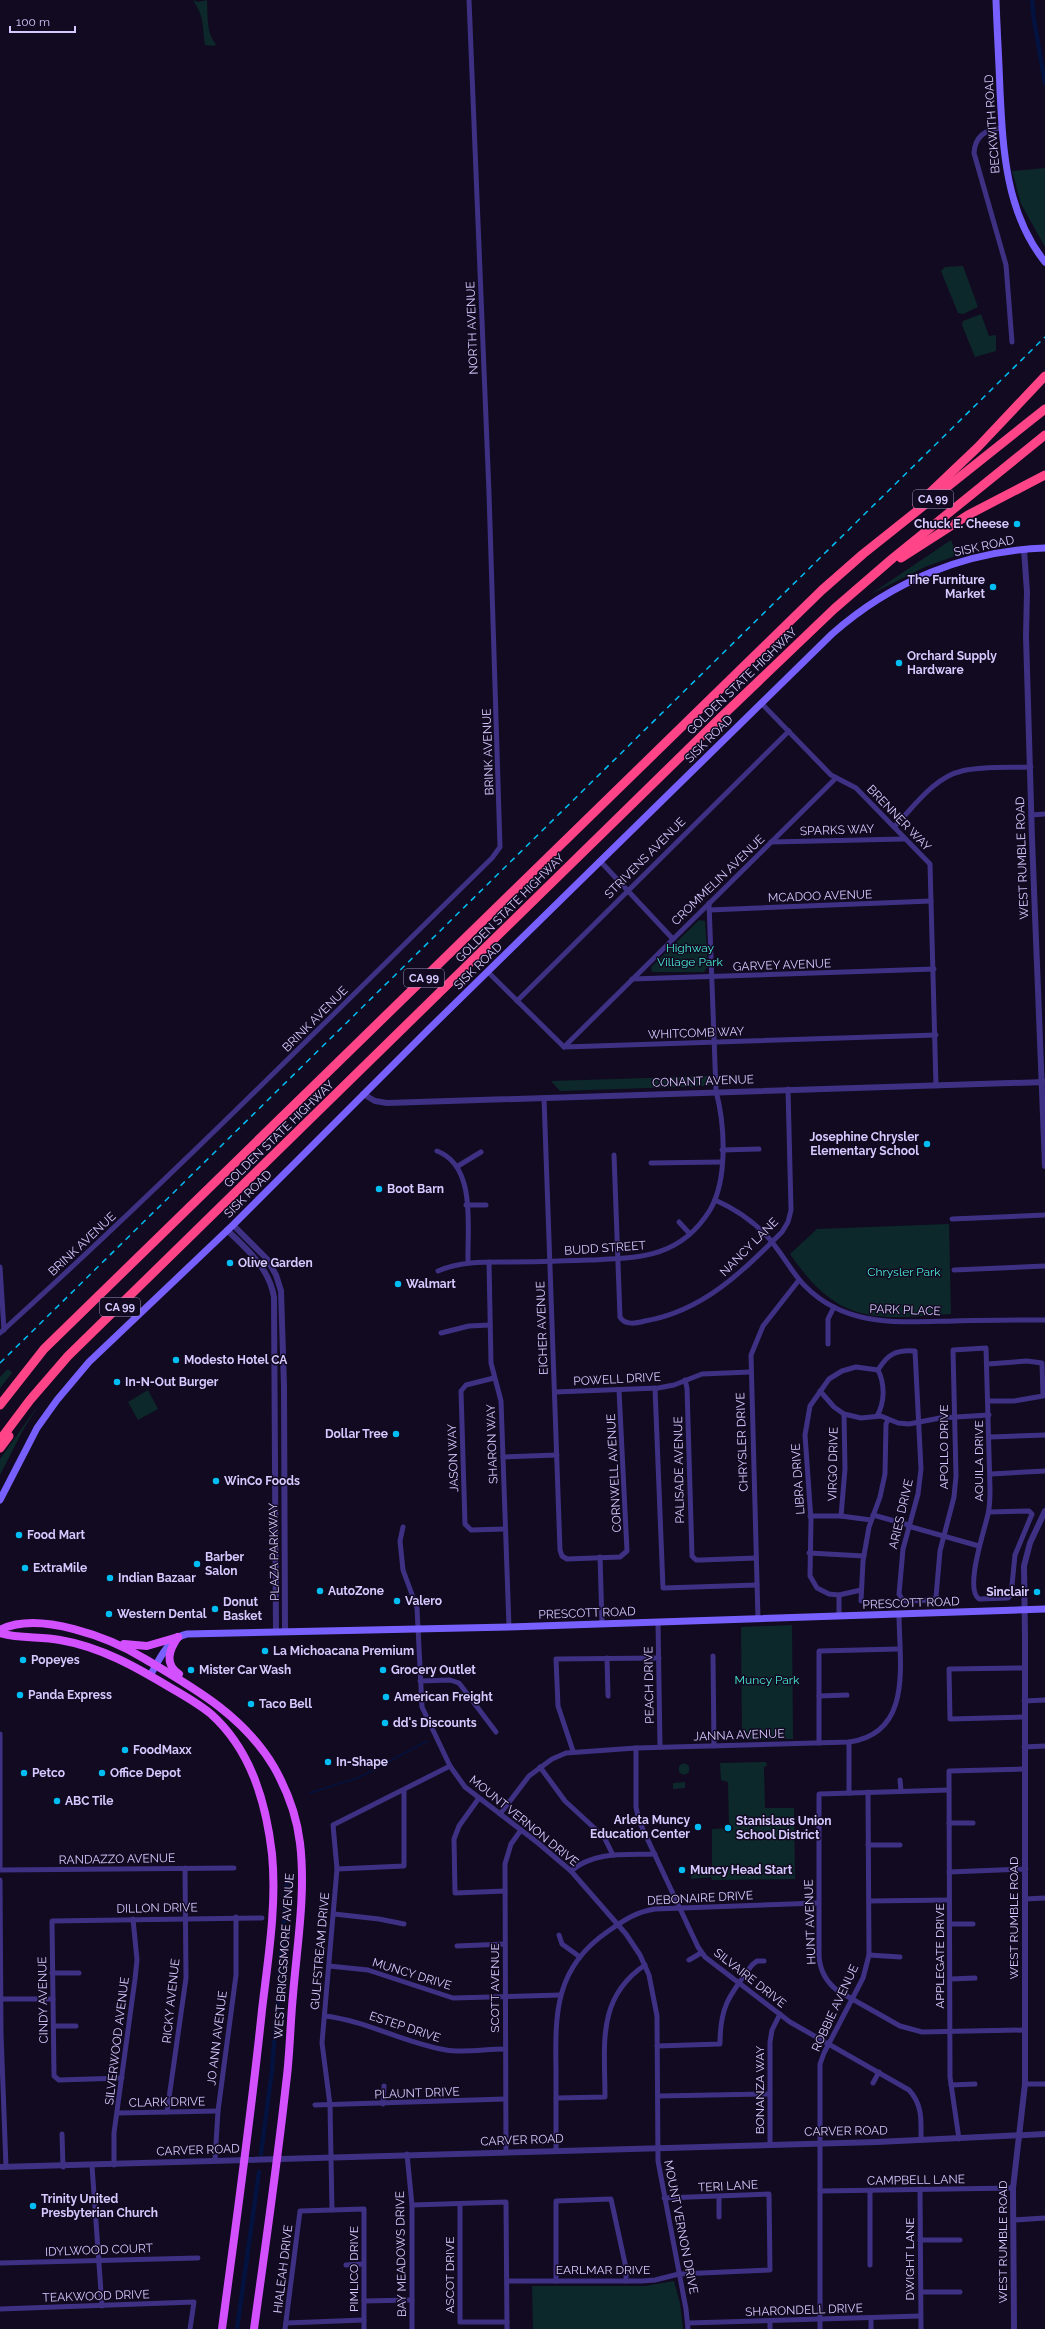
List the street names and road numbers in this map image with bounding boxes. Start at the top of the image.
street label: BECKWITH ROAD [982,74,1002,174]
street label: NORTH AVENUE [463,281,481,375]
road number: CA 99 [913,490,953,508]
street label: SISK ROAD [953,533,1016,559]
street label: GOLDEN STATE HIGHWAY [684,625,800,737]
street label: BRINK AVENUE [479,708,497,796]
street label: SISK ROAD [682,712,736,766]
street label: BRENNER WAY [864,782,934,854]
street label: WEST RUMBLE ROAD [1013,796,1031,920]
street label: STRIVENS AVENUE [602,815,688,901]
street label: SPARKS WAY [799,822,875,838]
street label: CROMMELIN AVENUE [669,832,767,928]
street label: GOLDEN STATE HIGHWAY [453,851,567,965]
street label: MCADOO AVENUE [768,887,872,905]
street label: SISK ROAD [451,939,505,992]
street label: GARVEY AVENUE [733,956,831,974]
road number: CA 99 [404,969,444,987]
street label: BRINK AVENUE [279,983,351,1055]
street label: WHITCOMB WAY [648,1024,745,1042]
street label: CONANT AVENUE [652,1072,754,1090]
street label: GOLDEN STATE HIGHWAY [221,1078,337,1190]
street label: SISK ROAD [221,1167,275,1221]
street label: BRINK AVENUE [45,1209,119,1279]
street label: NANCY LANE [717,1215,781,1279]
street label: BUDD STREET [564,1238,647,1258]
street label: EICHER AVENUE [533,1281,551,1375]
road number: CA 99 [100,1298,140,1316]
street label: PARK PLACE [869,1302,941,1318]
street label: POWELL DRIVE [573,1370,661,1388]
street label: CHRYSLER DRIVE [733,1392,751,1492]
street label: SHARON WAY [484,1404,500,1484]
street label: APOLLO DRIVE [937,1404,951,1490]
street label: CORNWELL AVENUE [604,1413,624,1533]
street label: PALISADE AVENUE [671,1416,687,1524]
street label: AQUILA DRIVE [972,1420,986,1502]
street label: JASON WAY [445,1423,461,1493]
street label: VIRGO DRIVE [825,1427,841,1501]
street label: LIBRA DRIVE [789,1443,807,1515]
street label: ARIES DRIVE [886,1478,916,1550]
street label: PLAZA PARKWAY [266,1503,282,1601]
street label: PRESCOTT ROAD [862,1594,960,1612]
street label: PRESCOTT ROAD [538,1604,636,1622]
street label: PEACH DRIVE [641,1646,657,1724]
street label: JANNA AVENUE [693,1726,785,1744]
street label: MOUNT VERNON DRIVE [467,1773,581,1869]
street label: RANDAZZO AVENUE [59,1851,175,1867]
street label: WEST RUMBLE ROAD [1007,1856,1021,1980]
street label: WEST BRIGGSMORE AVENUE [271,1873,297,2039]
street label: HUNT AVENUE [802,1879,818,1965]
street label: DEBONAIRE DRIVE [647,1888,753,1908]
street label: GULFSTREAM DRIVE [308,1892,332,2010]
street label: DILLON DRIVE [116,1900,198,1916]
street label: APPLEGATE DRIVE [933,1903,947,2009]
street label: SCOTT AVENUE [488,1943,502,2033]
street label: SILVAIRE DRIVE [711,1946,789,2010]
street label: MUNCY DRIVE [371,1955,453,1993]
street label: CINDY AVENUE [35,1956,51,2044]
street label: RICKY AVENUE [160,1958,182,2044]
street label: ROBBIE AVENUE [809,1962,861,2054]
street label: SILVERWOOD AVENUE [102,1976,132,2106]
street label: JO ANN AVENUE [204,1990,230,2086]
street label: ESTEP DRIVE [368,2009,442,2045]
street label: BONANZA WAY [753,2046,767,2134]
street label: PLAUNT DRIVE [374,2085,460,2101]
street label: CLARK DRIVE [129,2094,205,2110]
street label: CARVER ROAD [804,2123,888,2139]
street label: CARVER ROAD [480,2132,564,2148]
street label: CARVER ROAD [156,2142,240,2158]
street label: MOUNT VERNON DRIVE [661,2159,701,2295]
street label: CAMPBELL LANE [867,2172,965,2188]
street label: TERI LANE [698,2177,758,2195]
street label: WEST RUMBLE ROAD [996,2180,1010,2304]
street label: BAY MEADOWS DRIVE [393,2191,409,2317]
street label: DWIGHT LANE [903,2218,917,2300]
street label: HIALEAH DRIVE [271,2224,295,2314]
street label: PIMLICO DRIVE [347,2226,361,2312]
street label: ASCOT DRIVE [443,2237,457,2314]
street label: IDYLWOOD COURT [45,2241,154,2259]
street label: EARLMAR DRIVE [556,2263,650,2277]
street label: TEAKWOOD DRIVE [42,2287,150,2305]
street label: SHARONDELL DRIVE [745,2301,863,2319]

